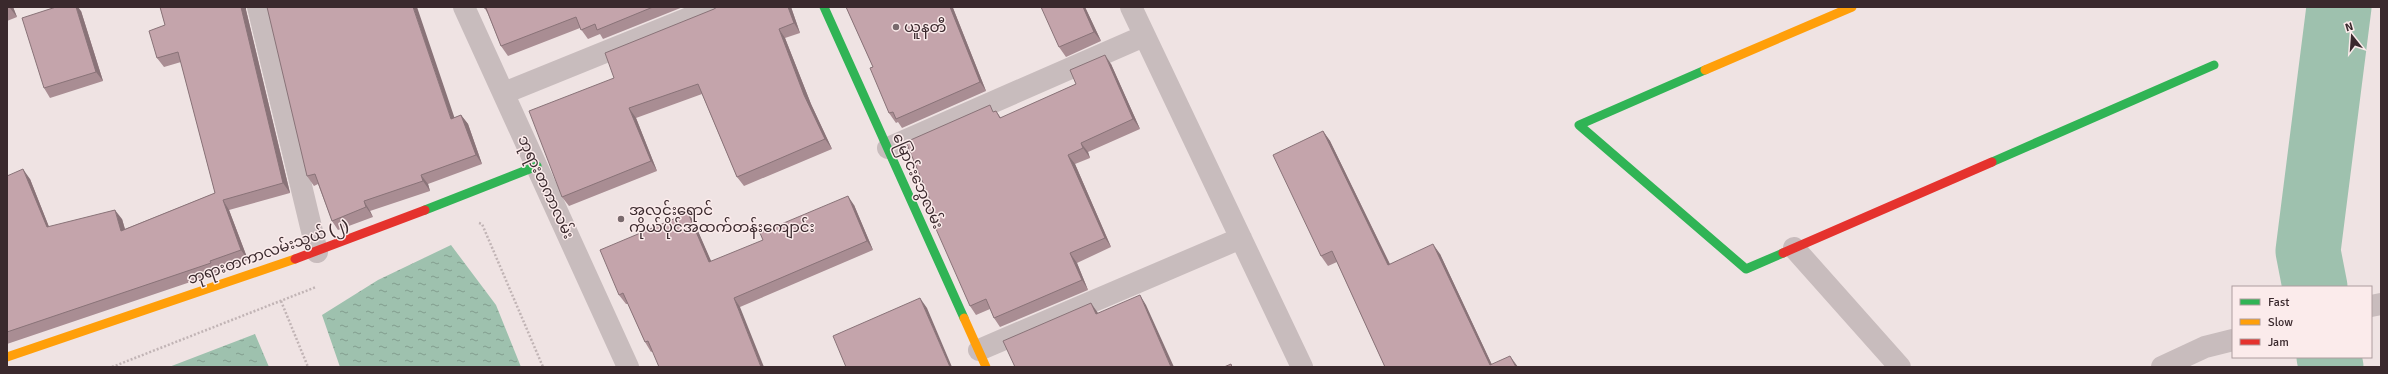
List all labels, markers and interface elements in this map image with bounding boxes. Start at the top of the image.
north arrow [2332,16,2372,56]
place label: ယူနတီ [904,17,946,39]
text: N [2344,20,2355,34]
marker: ယူနတီ [891,22,901,32]
street label: မြောင်းဘွေလမ်း [886,130,948,233]
street label: ဘုရားတကာလမ်း [511,132,579,243]
place label: အလင်းရောင် ကိုယ်ပိုင်အထက်တန်းကျောင်း [629,200,815,239]
marker: အလင်းရောင် ကိုယ်ပိုင်အထက်တန်းကျောင်း [616,214,626,224]
street label: ဘုရားတကာလမ်းသွယ် (၂) [185,215,352,291]
legend [2232,286,2372,358]
text: Fast [2268,295,2289,310]
text: Slow [2268,315,2293,330]
text: Jam [2268,335,2289,350]

